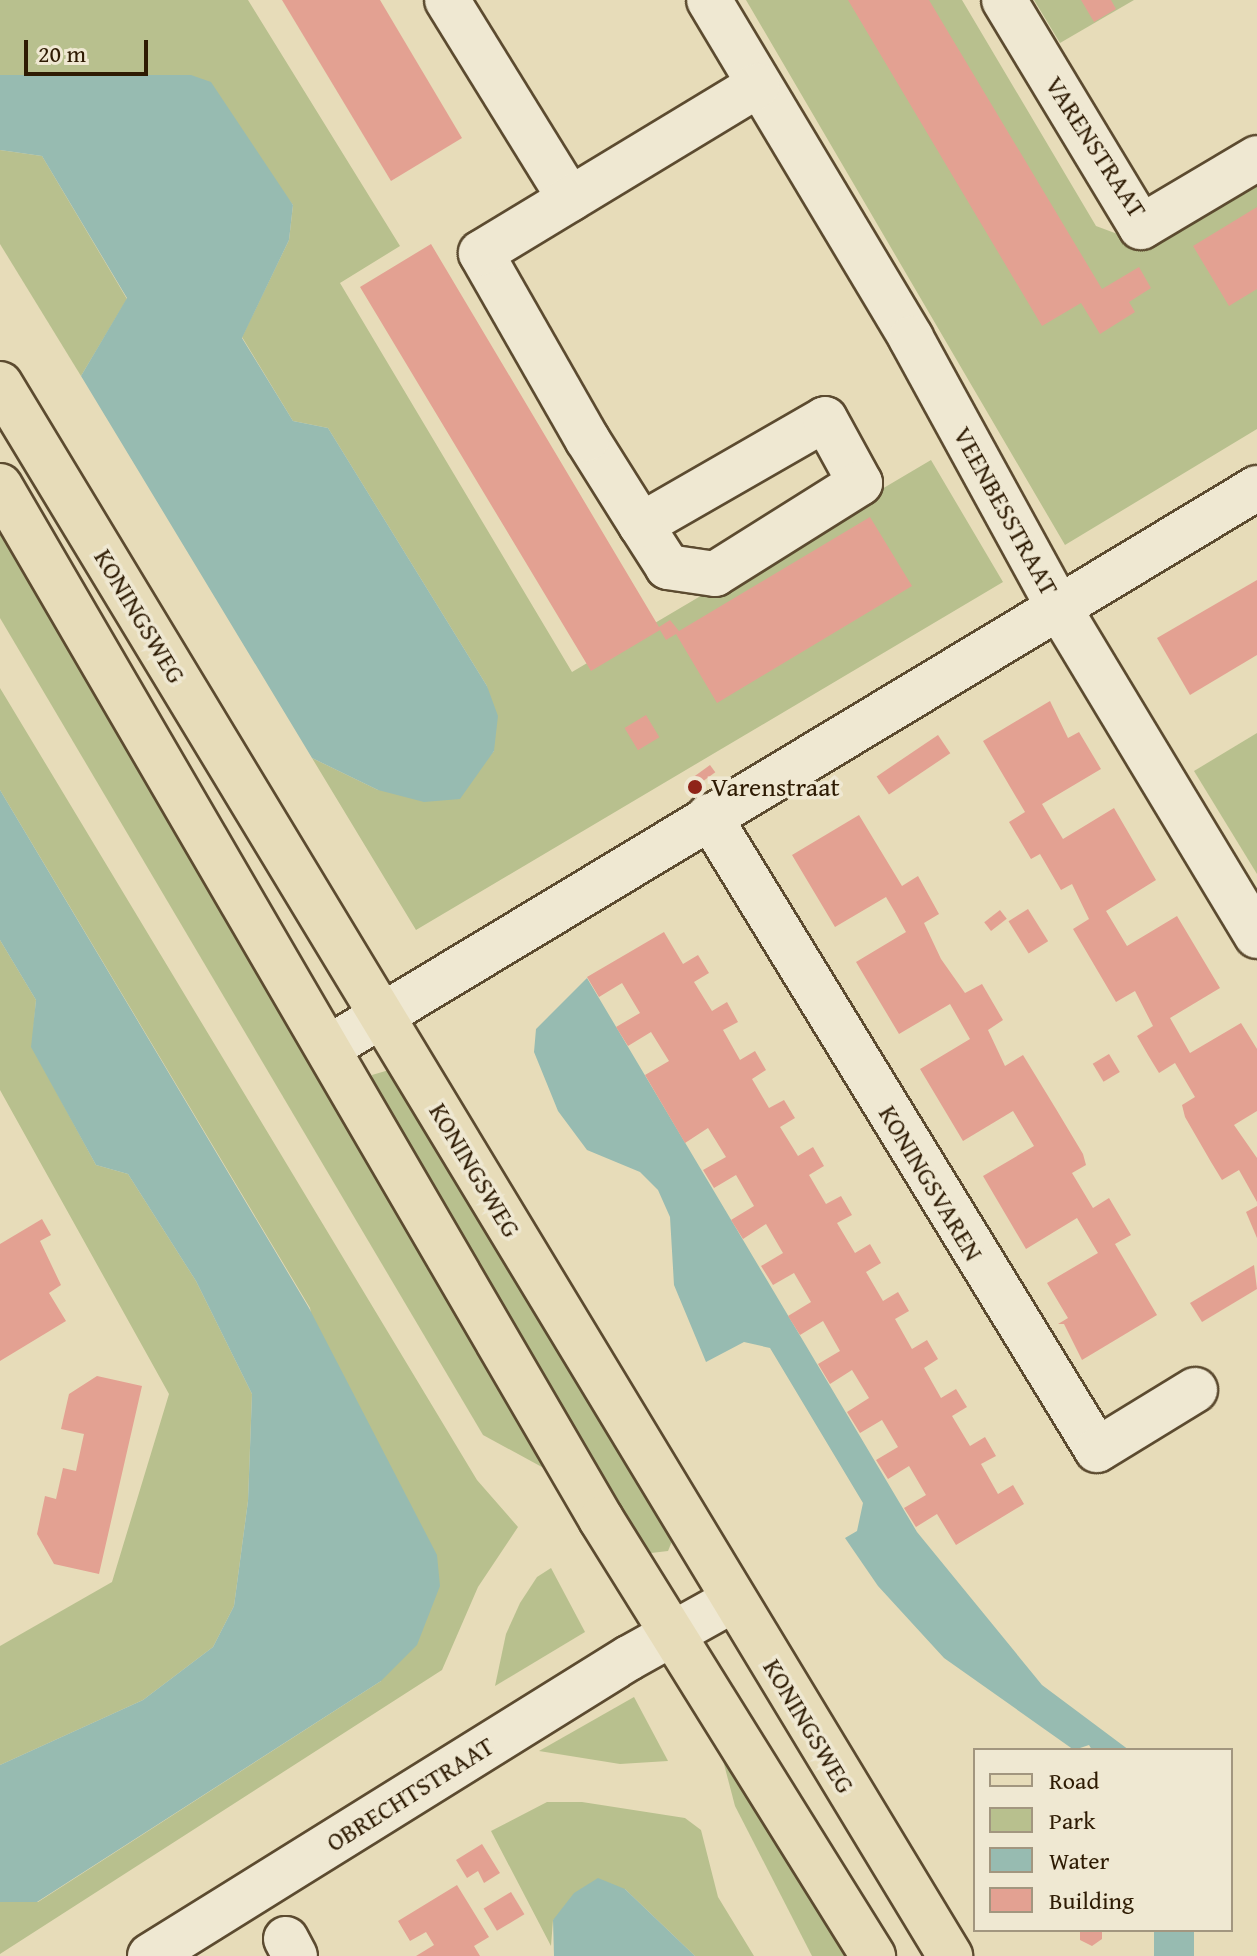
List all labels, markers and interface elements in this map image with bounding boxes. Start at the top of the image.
scale bar [28,24,152,74]
text: 20 m [38,36,86,71]
street label: VARENSTRAAT [1039,70,1153,224]
street label: VEENBESSTRAAT [947,421,1065,601]
street label: KONINGSWEG [88,543,192,689]
place label: Varenstraat [711,771,840,803]
marker: Varenstraat [686,778,704,796]
street label: KONINGSWEG [423,1097,527,1243]
street label: KONINGSVAREN [872,1100,990,1266]
street label: KONINGSWEG [757,1653,861,1799]
street label: OBRECHTSTRAAT [320,1730,500,1858]
legend [973,1748,1233,1932]
text: Road [1049,1763,1099,1798]
text: Park [1049,1803,1095,1838]
text: Water [1049,1843,1109,1878]
text: Building [1049,1883,1134,1918]

